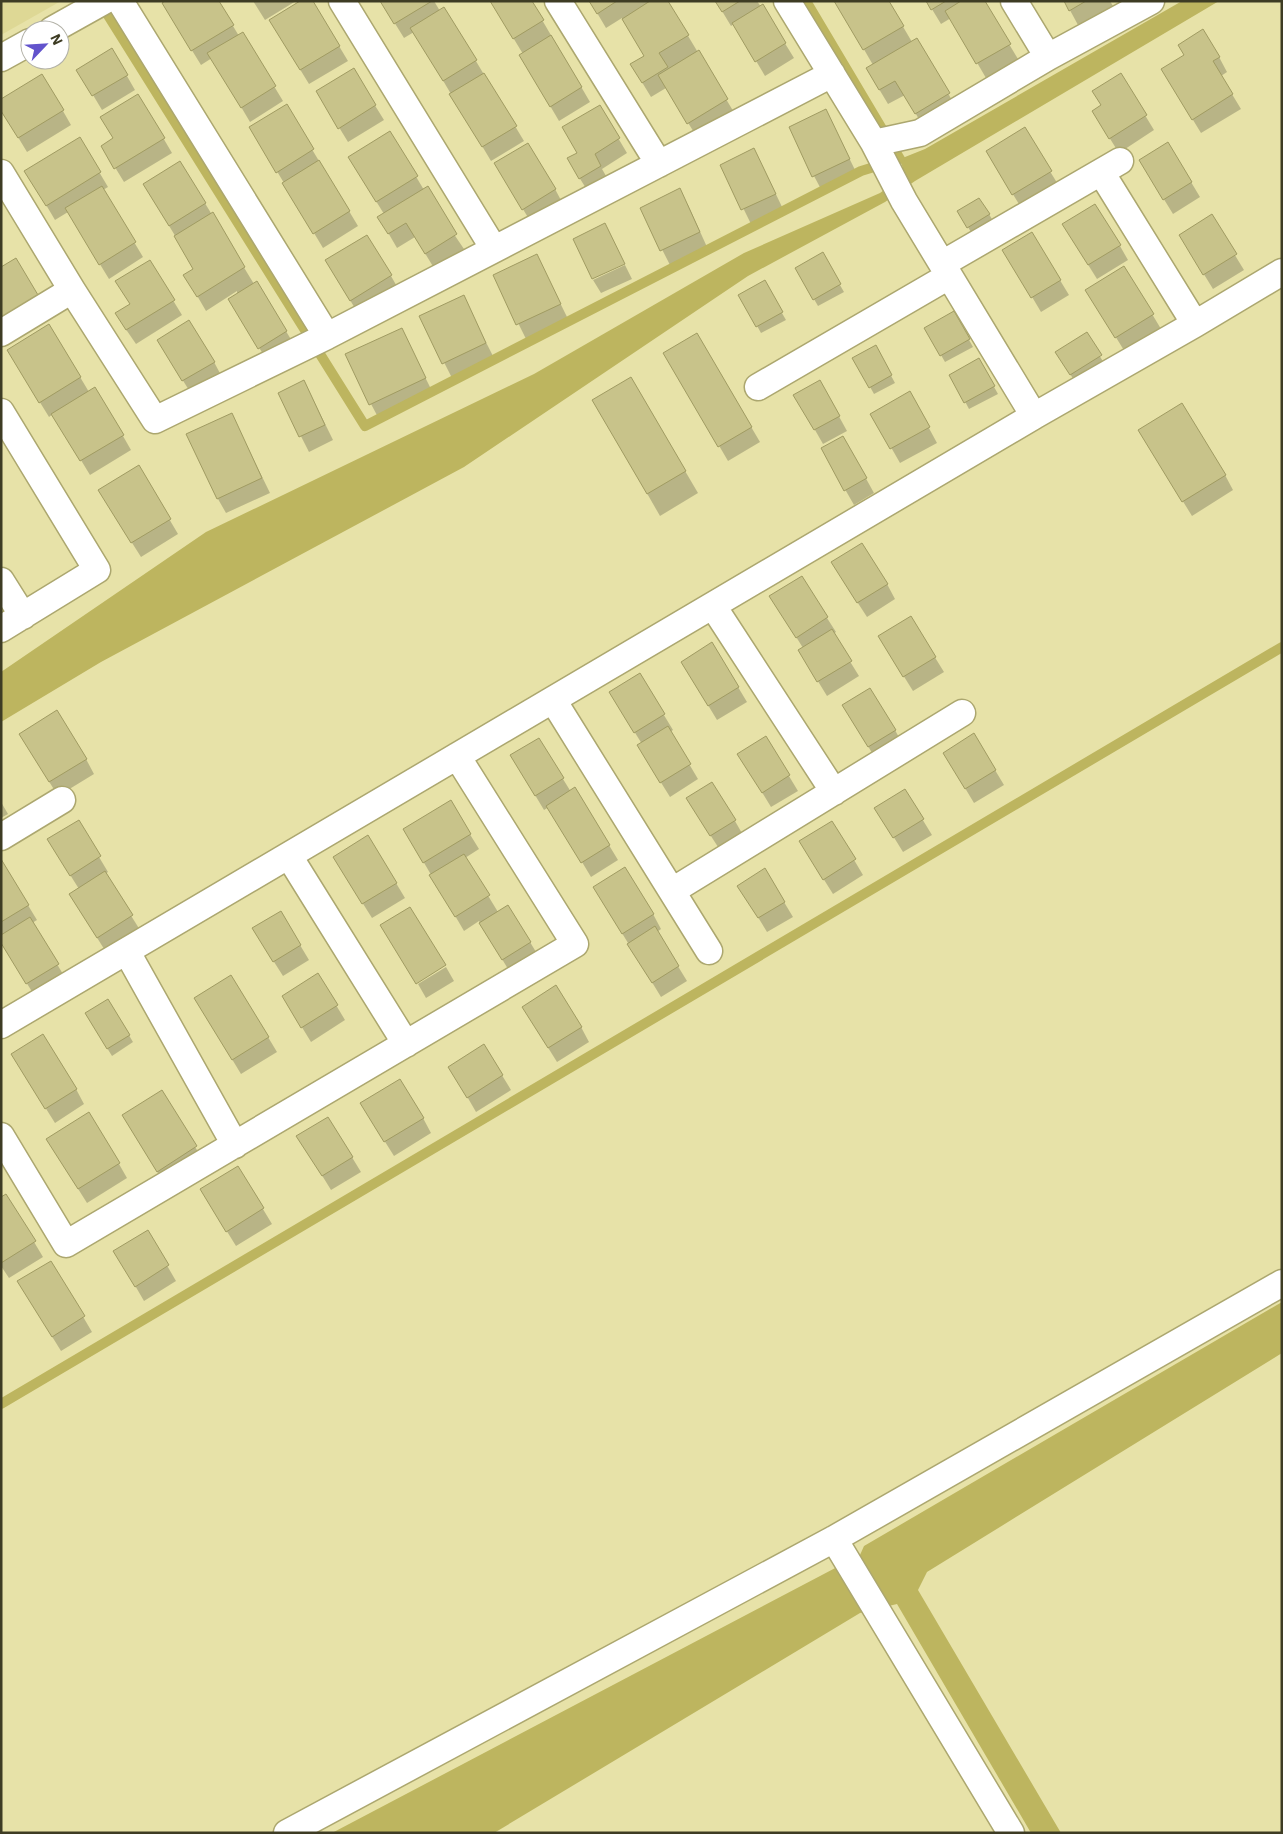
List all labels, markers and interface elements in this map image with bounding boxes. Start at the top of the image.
north arrow [20,20,70,70]
text: N [46,31,67,48]

